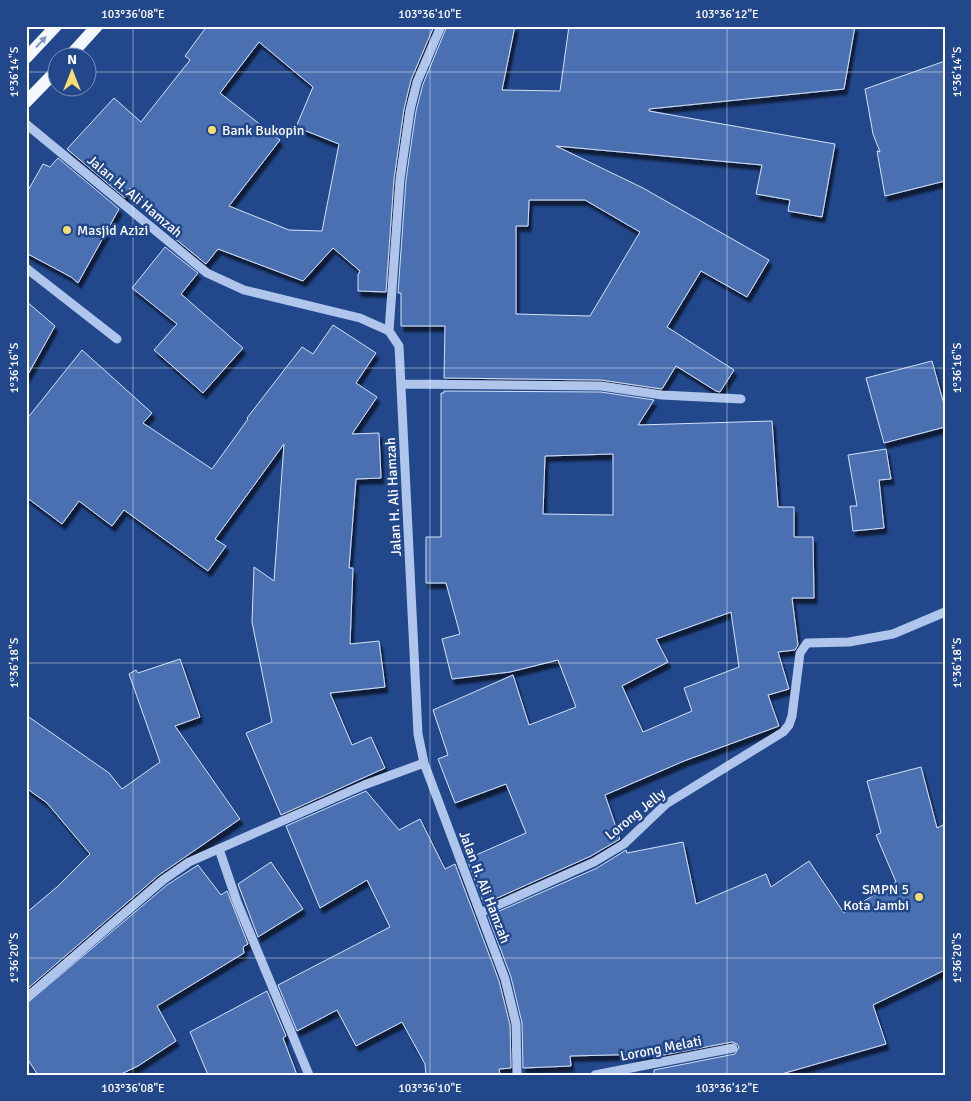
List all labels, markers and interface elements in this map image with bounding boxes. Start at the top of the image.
text: 103°36'08"E [101,7,165,22]
text: 103°36'10"E [398,7,462,22]
text: 103°36'12"E [695,7,759,22]
one-way arrow [35,37,47,49]
text: 1°36'14"S [7,46,22,97]
text: 1°36'14"S [950,46,965,97]
north arrow [48,48,98,98]
text: N [67,51,77,68]
place label: Bank Bukopin [222,122,304,139]
marker: Bank Bukopin [206,124,218,136]
street label: Jalan H. Ali Hamzah [84,152,186,241]
place label: Masjid Azizi [77,222,148,239]
marker: Masjid Azizi [61,224,73,236]
text: 1°36'16"S [7,342,22,393]
text: 1°36'16"S [950,342,965,393]
street label: Jalan H. Ali Hamzah [382,437,405,557]
text: 1°36'18"S [7,637,22,688]
text: 1°36'18"S [950,637,965,688]
street label: Lorong Jelly [602,785,669,844]
street label: Jalan H. Ali Hamzah [455,829,514,946]
place label: SMPN 5 Kota Jambi [843,881,909,914]
marker: SMPN 5 Kota Jambi [913,891,925,903]
text: 1°36'20"S [7,932,22,983]
text: 1°36'20"S [950,932,965,983]
street label: Lorong Melati [619,1032,703,1065]
text: 103°36'08"E [101,1081,165,1096]
text: 103°36'10"E [398,1081,462,1096]
text: 103°36'12"E [695,1081,759,1096]

